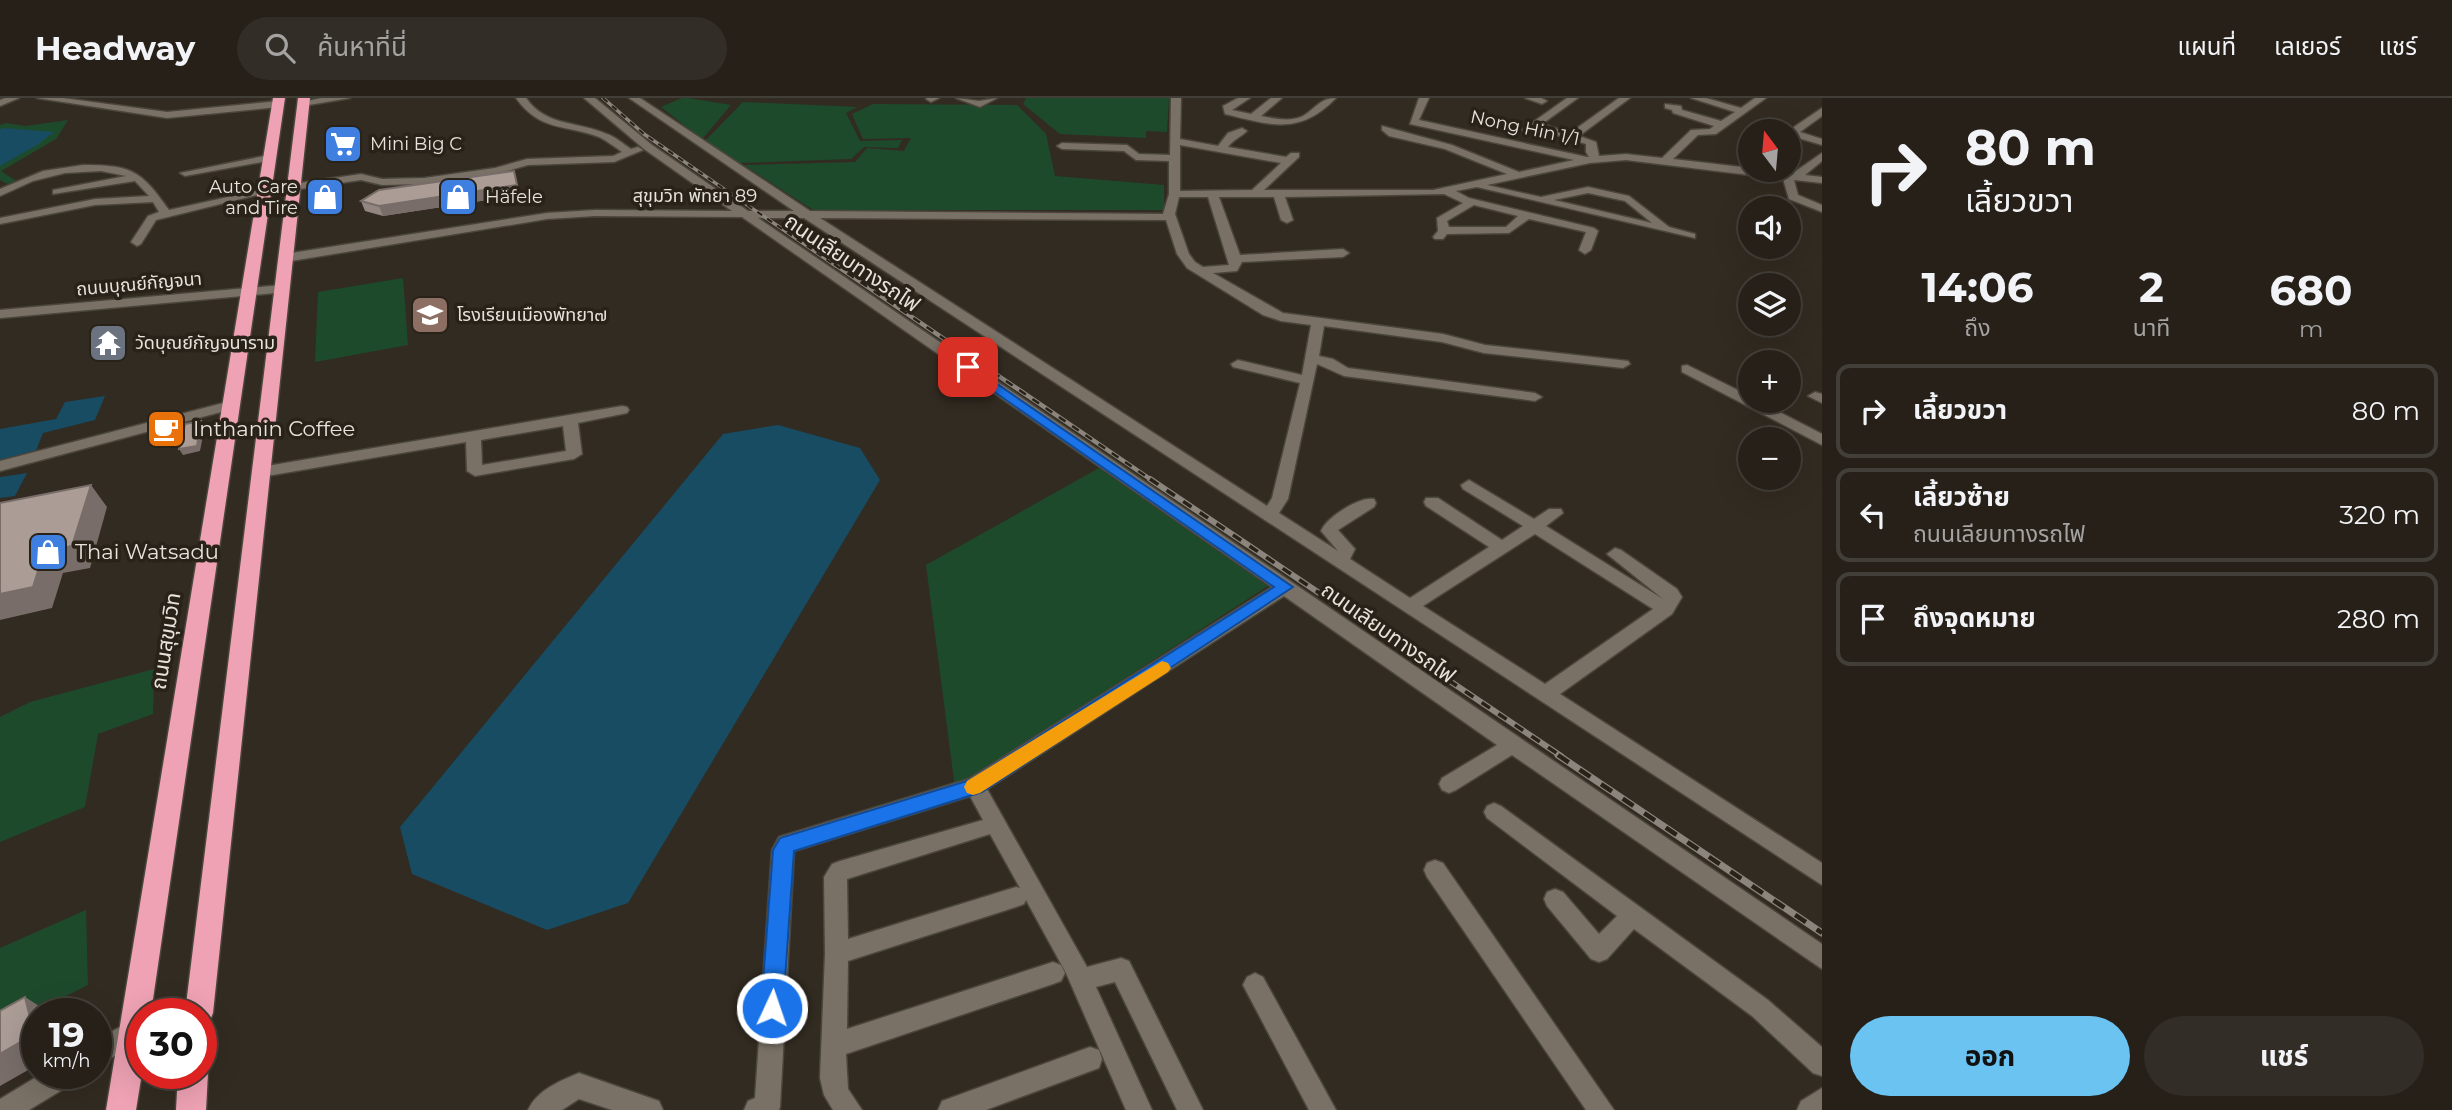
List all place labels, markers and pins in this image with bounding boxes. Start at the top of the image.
supermarket icon: Mini Big C [322,123,364,165]
place label: Mini Big C [370,133,462,155]
place label: Auto Care and Tire [209,176,298,219]
shop icon: Auto Care and Tire [304,176,346,218]
shop icon: Häfele [437,176,479,218]
place label: Häfele [485,186,543,208]
school or university icon: โรงเรียนเมืองพัทยา๗ [409,294,451,336]
place label: โรงเรียนเมืองพัทยา๗ [457,304,607,326]
temple icon: วัดบุณย์กัญจนาราม [87,322,129,364]
place label: วัดบุณย์กัญจนาราม [135,332,275,354]
pin [938,337,998,397]
cafe icon: Inthanin Coffee [145,408,187,450]
place label: Inthanin Coffee [193,416,355,441]
shop icon: Thai Watsadu [27,531,69,573]
place label: Thai Watsadu [75,539,219,564]

